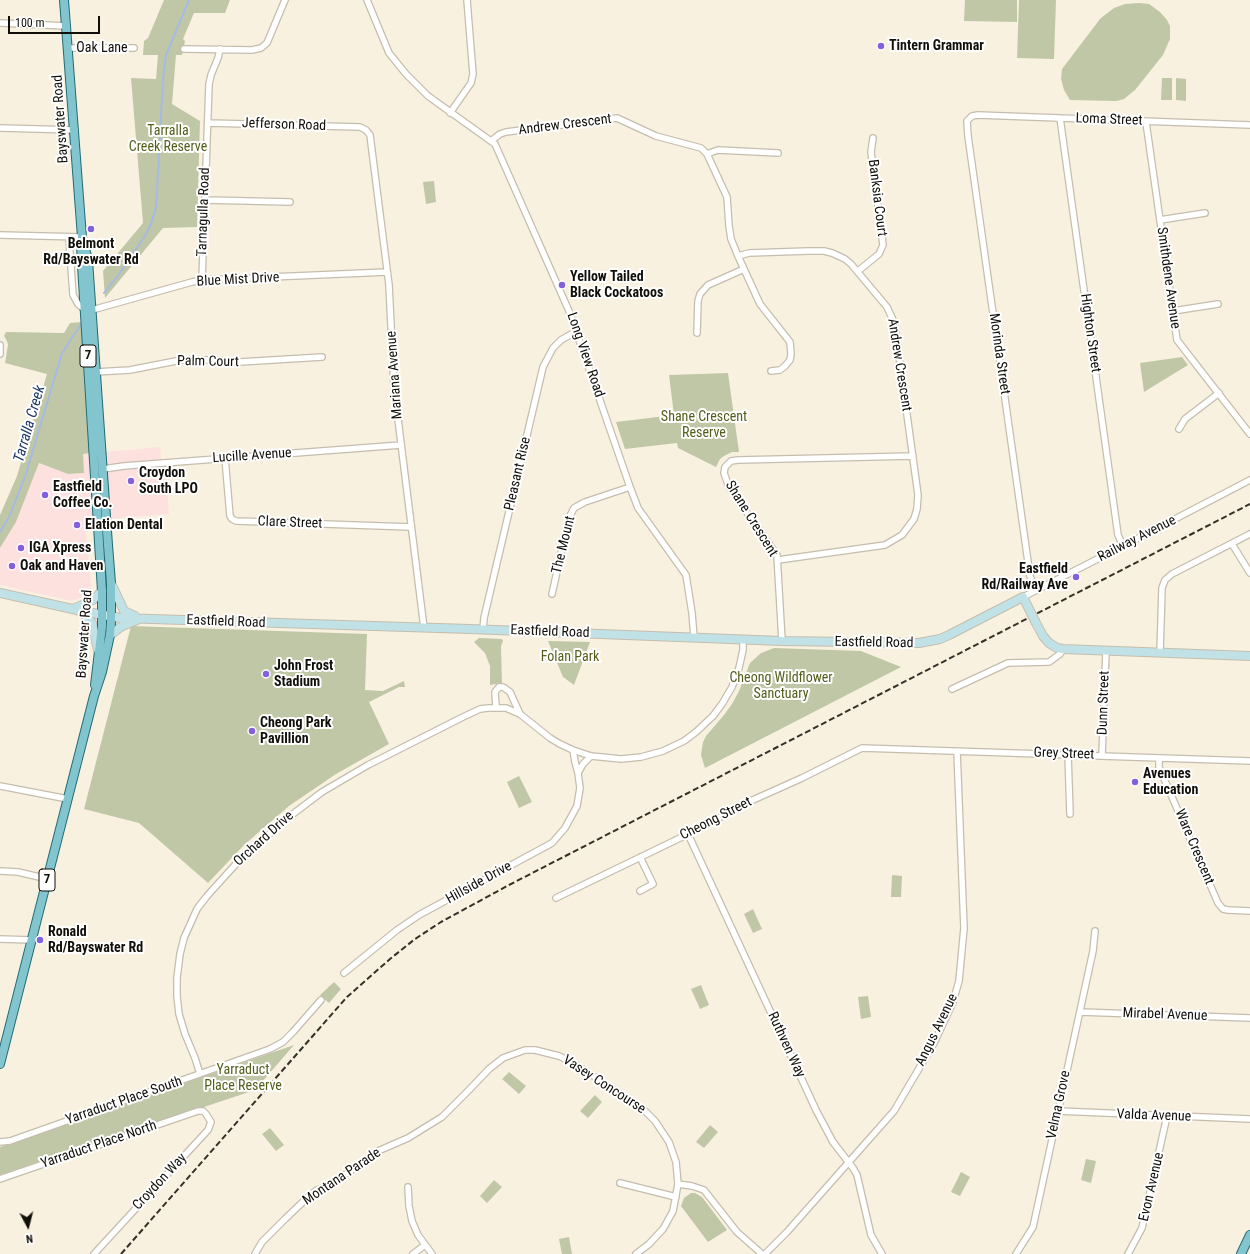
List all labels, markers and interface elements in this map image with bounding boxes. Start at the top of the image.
scale bar [10,8,102,34]
text: 100 m [15,16,45,30]
place label: Tintern Grammar [889,38,984,54]
street label: Oak Lane [76,40,128,56]
marker: Tintern Grammar [876,41,886,51]
street label: Bayswater Road [50,74,72,164]
street label: Loma Street [1075,110,1143,130]
street label: Andrew Crescent [517,111,613,139]
street label: Jefferson Road [242,115,326,135]
park label: Tarralla Creek Reserve [129,123,207,156]
street label: Banksia Court [864,159,890,237]
street label: Tarnagulla Road [194,167,214,257]
marker: Belmont Rd/Bayswater Rd [86,224,96,234]
street label: Smithdene Avenue [1153,226,1183,330]
place label: Belmont Rd/Bayswater Rd [43,236,139,268]
street label: Blue Mist Drive [196,269,280,291]
place label: Yellow Tailed Black Cockatoos [570,269,663,302]
marker: Yellow Tailed Black Cockatoos [557,280,567,290]
street label: Highton Street [1076,293,1104,373]
street label: Long View Road [563,310,607,400]
street label: Morinda Street [985,312,1013,396]
street label: Andrew Crescent [883,317,915,413]
street label: Mariana Avenue [384,330,406,420]
road number: 7 [80,345,96,367]
street label: Palm Court [177,353,239,371]
water label: Tarralla Creek [10,384,50,464]
park label: Shane Crescent Reserve [661,409,747,442]
street label: Pleasant Rise [501,436,535,512]
street label: Lucille Avenue [212,445,292,467]
place label: Croydon South LPO [139,465,198,498]
marker: Croydon South LPO [126,476,136,486]
street label: Shane Crescent [721,478,781,560]
place label: Eastfield Coffee Co. [53,479,113,512]
marker: Eastfield Coffee Co. [40,490,50,500]
street label: Railway Avenue [1095,512,1179,566]
street label: Clare Street [257,513,323,533]
street label: The Mount [549,514,579,576]
place label: Elation Dental [85,517,163,533]
marker: Elation Dental [72,520,82,530]
place label: IGA Xpress [29,540,91,556]
marker: IGA Xpress [16,543,26,553]
place label: Oak and Haven [20,558,103,574]
marker: Oak and Haven [7,561,17,571]
place label: Eastfield Rd/Railway Ave [982,561,1068,594]
marker: Eastfield Rd/Railway Ave [1071,572,1081,582]
street label: Bayswater Road [74,589,96,679]
street label: Eastfield Road [186,612,266,632]
street label: Eastfield Road [510,622,590,642]
street label: Eastfield Road [834,634,914,652]
park label: Folan Park [541,649,599,665]
place label: John Frost Stadium [274,658,333,690]
marker: John Frost Stadium [261,669,271,679]
park label: Cheong Wildflower Sanctuary [729,670,833,702]
street label: Dunn Street [1094,671,1114,735]
place label: Cheong Park Pavillion [260,715,332,748]
marker: Cheong Park Pavillion [247,726,257,736]
street label: Grey Street [1033,745,1095,763]
place label: Avenues Education [1143,766,1198,798]
marker: Avenues Education [1130,777,1140,787]
street label: Cheong Street [677,794,755,844]
street label: Ware Crescent [1171,807,1217,887]
street label: Orchard Drive [231,808,297,870]
street label: Hillside Drive [443,858,515,908]
road number: 7 [39,869,55,891]
place label: Ronald Rd/Bayswater Rd [48,924,143,956]
marker: Ronald Rd/Bayswater Rd [35,935,45,945]
street label: Angus Avenue [912,991,962,1069]
street label: Mirabel Avenue [1122,1005,1208,1025]
street label: Ruthven Way [764,1010,808,1080]
street label: Vasey Concourse [559,1052,649,1118]
park label: Yarraduct Place Reserve [204,1062,282,1094]
street label: Velma Grove [1044,1069,1074,1141]
street label: Yarraduct Place South [64,1073,184,1129]
street label: Valda Avenue [1116,1106,1192,1126]
street label: Yarraduct Place North [39,1117,159,1173]
street label: Montana Parade [300,1145,384,1209]
street label: Croydon Way [129,1150,191,1214]
street label: Evon Avenue [1136,1151,1168,1223]
north arrow [8,1206,48,1246]
text: N [25,1232,34,1245]

